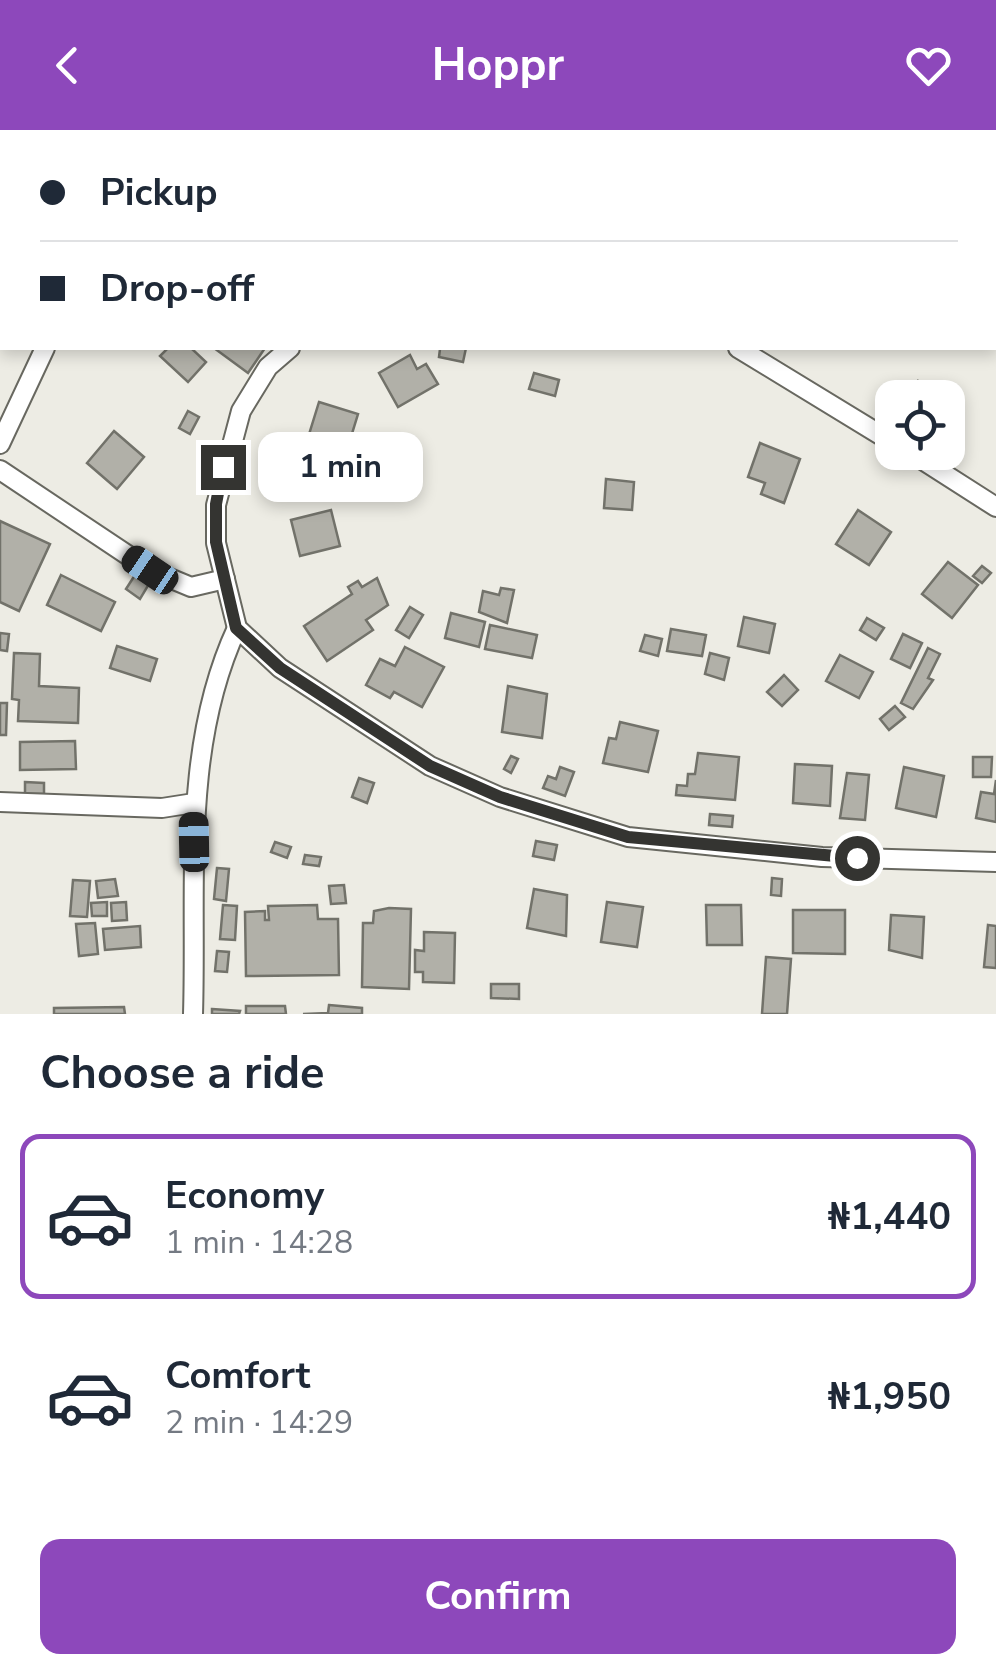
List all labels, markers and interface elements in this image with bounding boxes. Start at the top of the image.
text: Hoppr [432,35,564,96]
icon: back [40,38,95,93]
icon: heart [901,38,956,93]
text: Pickup [100,167,218,218]
text: Drop-off [100,263,254,314]
map controls [875,380,965,470]
button: locate [875,380,965,470]
callout: 1 min [258,432,423,502]
route end [201,445,246,490]
text: 1 min [299,445,382,488]
car [117,541,183,599]
car [178,812,210,872]
route start [835,836,880,881]
text: Choose a ride [40,1043,325,1104]
text: Economy [165,1170,324,1221]
icon: car [45,1172,135,1262]
text: ₦1,440 [828,1191,951,1242]
text: 1 min · 14:28 [165,1221,353,1264]
text: Comfort [165,1350,310,1401]
icon: car [45,1352,135,1442]
text: ₦1,950 [828,1371,951,1422]
text: 2 min · 14:29 [165,1401,353,1444]
button: Confirm [40,1539,956,1654]

